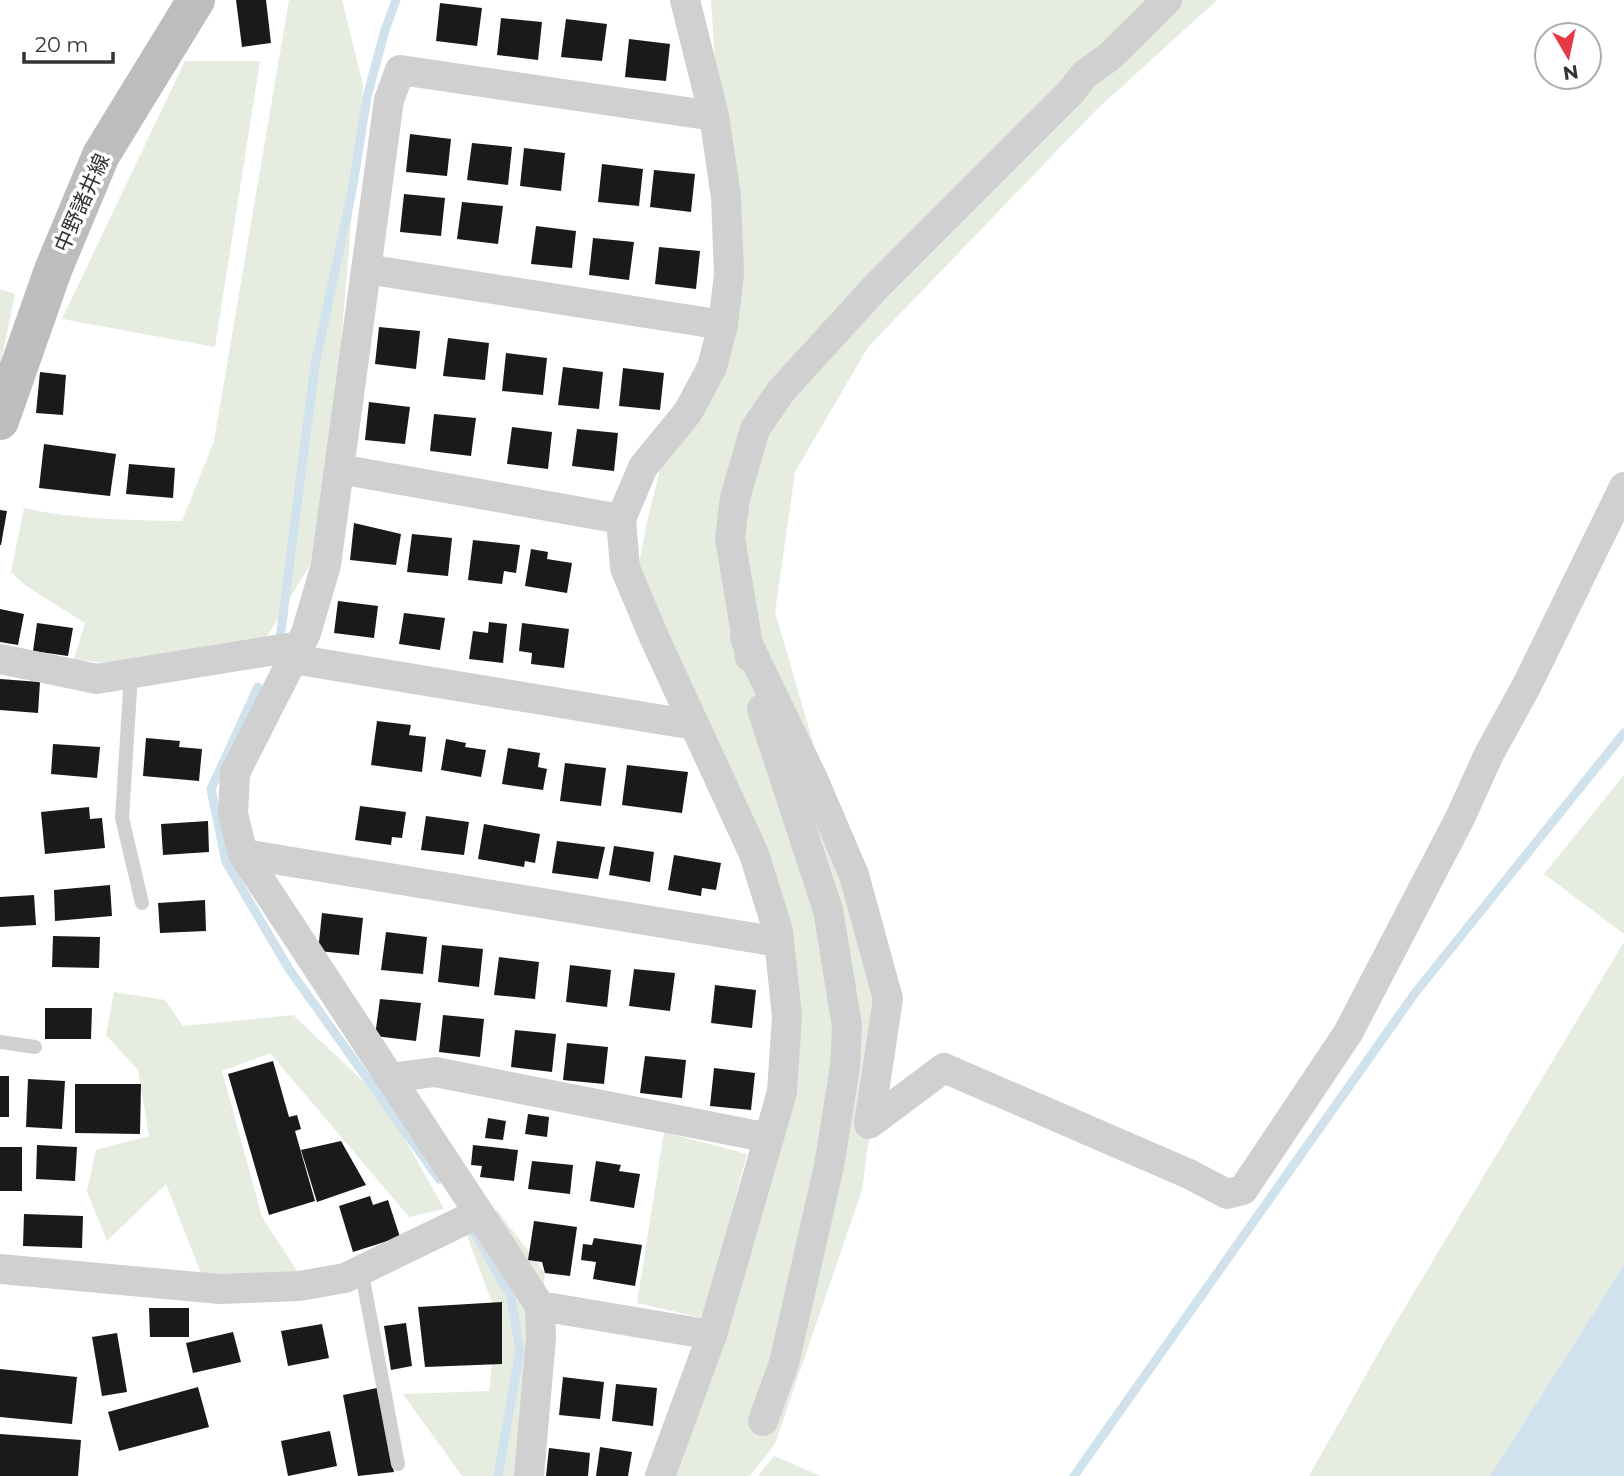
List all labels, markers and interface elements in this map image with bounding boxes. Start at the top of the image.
scale bar [24,21,114,65]
north arrow [1533,21,1603,91]
text: 20 m [35,32,89,57]
text: N [1561,60,1580,85]
street label: 中野諸井線 [49,150,114,256]

